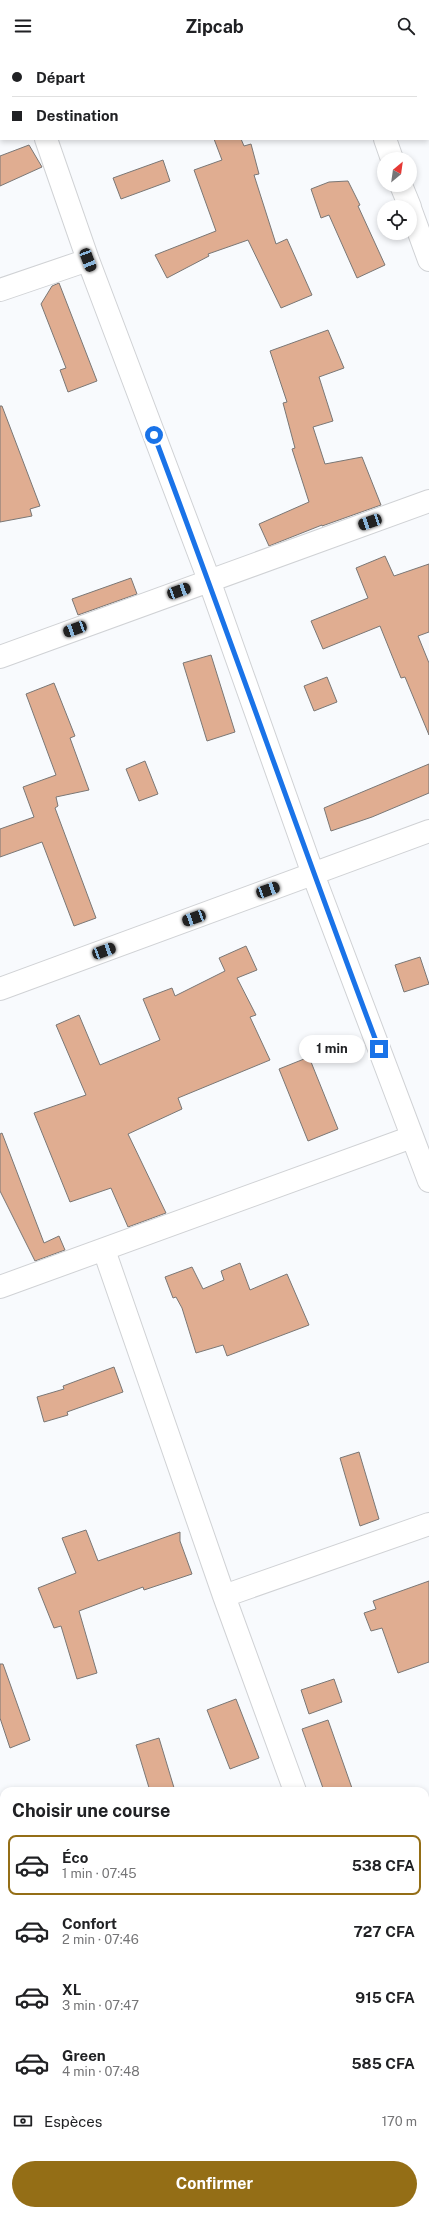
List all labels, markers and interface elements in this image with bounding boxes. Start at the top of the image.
icon: menu [12,15,34,37]
icon: search [395,15,417,37]
text: Zipcab [185,16,244,37]
text: Départ [36,69,85,86]
text: Destination [36,107,118,124]
north arrow [377,152,417,192]
map controls [377,152,417,240]
button: locate [377,200,417,240]
car [78,247,98,273]
route start [145,426,163,444]
car [357,512,383,532]
car [166,581,192,601]
car [62,619,88,639]
car [255,880,281,900]
car [181,908,207,928]
car [91,941,117,961]
callout: 1 min [299,1035,365,1063]
route end [370,1040,388,1058]
text: 1 min [316,1041,348,1056]
text: Choisir une course [12,1800,170,1821]
icon: car [14,1847,50,1883]
text: Éco [62,1849,88,1866]
text: 538 CFA [352,1857,415,1874]
text: 1 min · 07:45 [62,1866,136,1881]
icon: car [14,1913,50,1949]
text: Confort [62,1915,117,1932]
text: 727 CFA [353,1923,415,1940]
text: 2 min · 07:46 [62,1932,139,1947]
icon: car [14,1979,50,2015]
text: XL [62,1981,81,1998]
text: 915 CFA [355,1989,415,2006]
text: 3 min · 07:47 [62,1998,139,2013]
icon: car [14,2045,50,2081]
text: Green [62,2047,106,2064]
text: 585 CFA [351,2055,415,2072]
text: 4 min · 07:48 [62,2064,140,2079]
icon: cash [12,2110,34,2132]
text: Espèces [44,2113,102,2130]
text: 170 m [382,2114,417,2129]
button: Confirmer [12,2161,417,2207]

